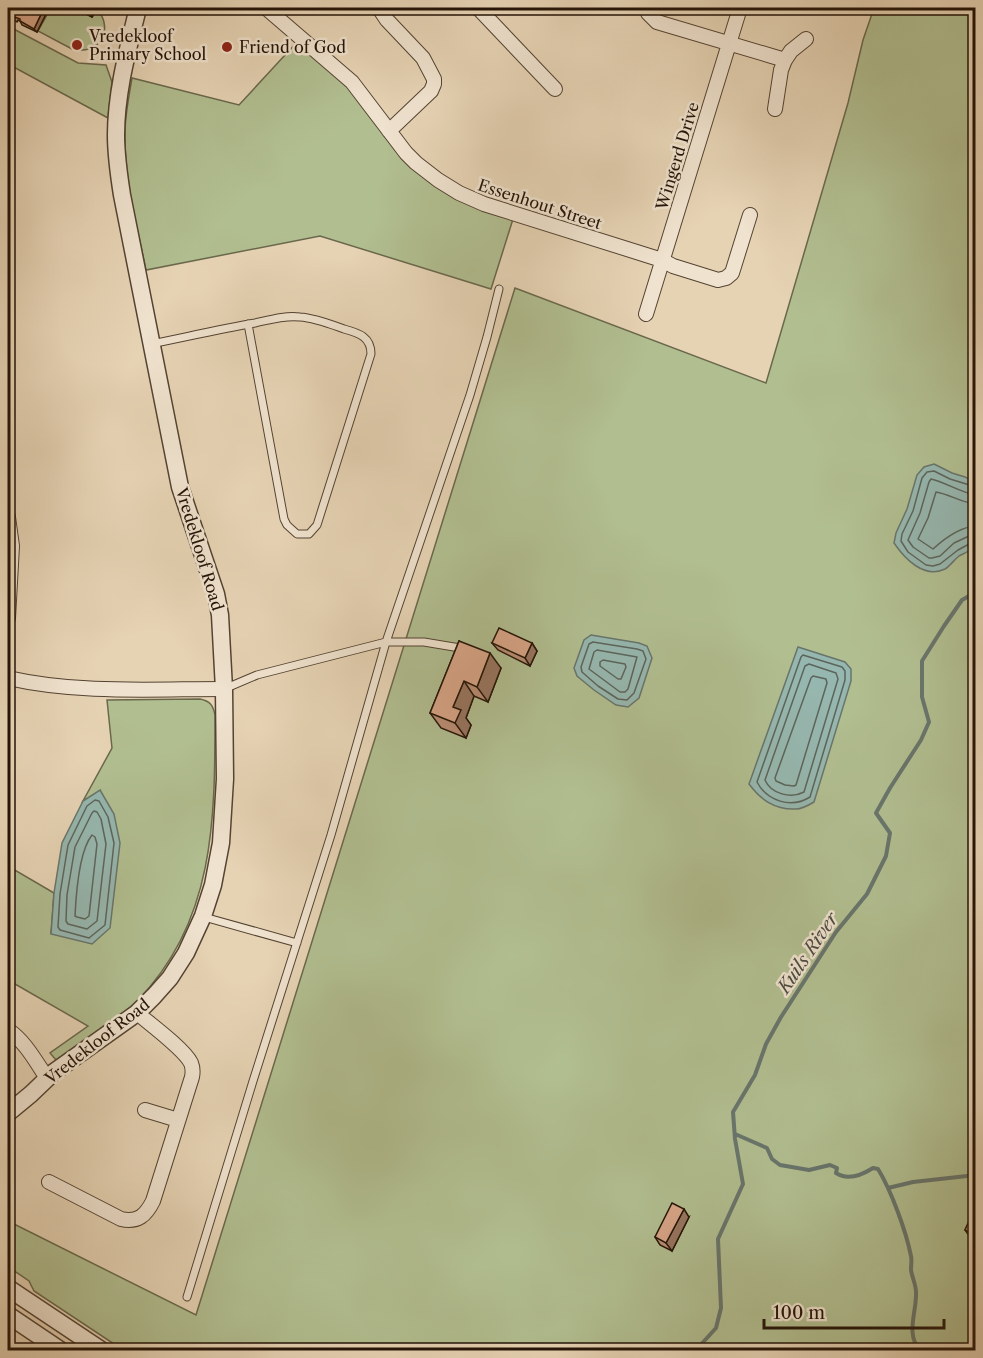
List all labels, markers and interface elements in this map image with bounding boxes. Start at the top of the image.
place label: Vredekloof Primary School [88,26,207,64]
place label: Friend of God [239,37,346,57]
marker: Vredekloof Primary School [70,38,84,52]
marker: Friend of God [220,40,234,54]
street label: Wingerd Drive [651,100,703,213]
street label: Essenhout Street [476,175,605,234]
street label: Vredekloof Road [171,484,228,613]
water label: Kuils River [772,907,844,999]
street label: Vredekloof Road [40,994,154,1089]
scale bar [764,1292,944,1330]
text: 100 m [773,1302,825,1324]

